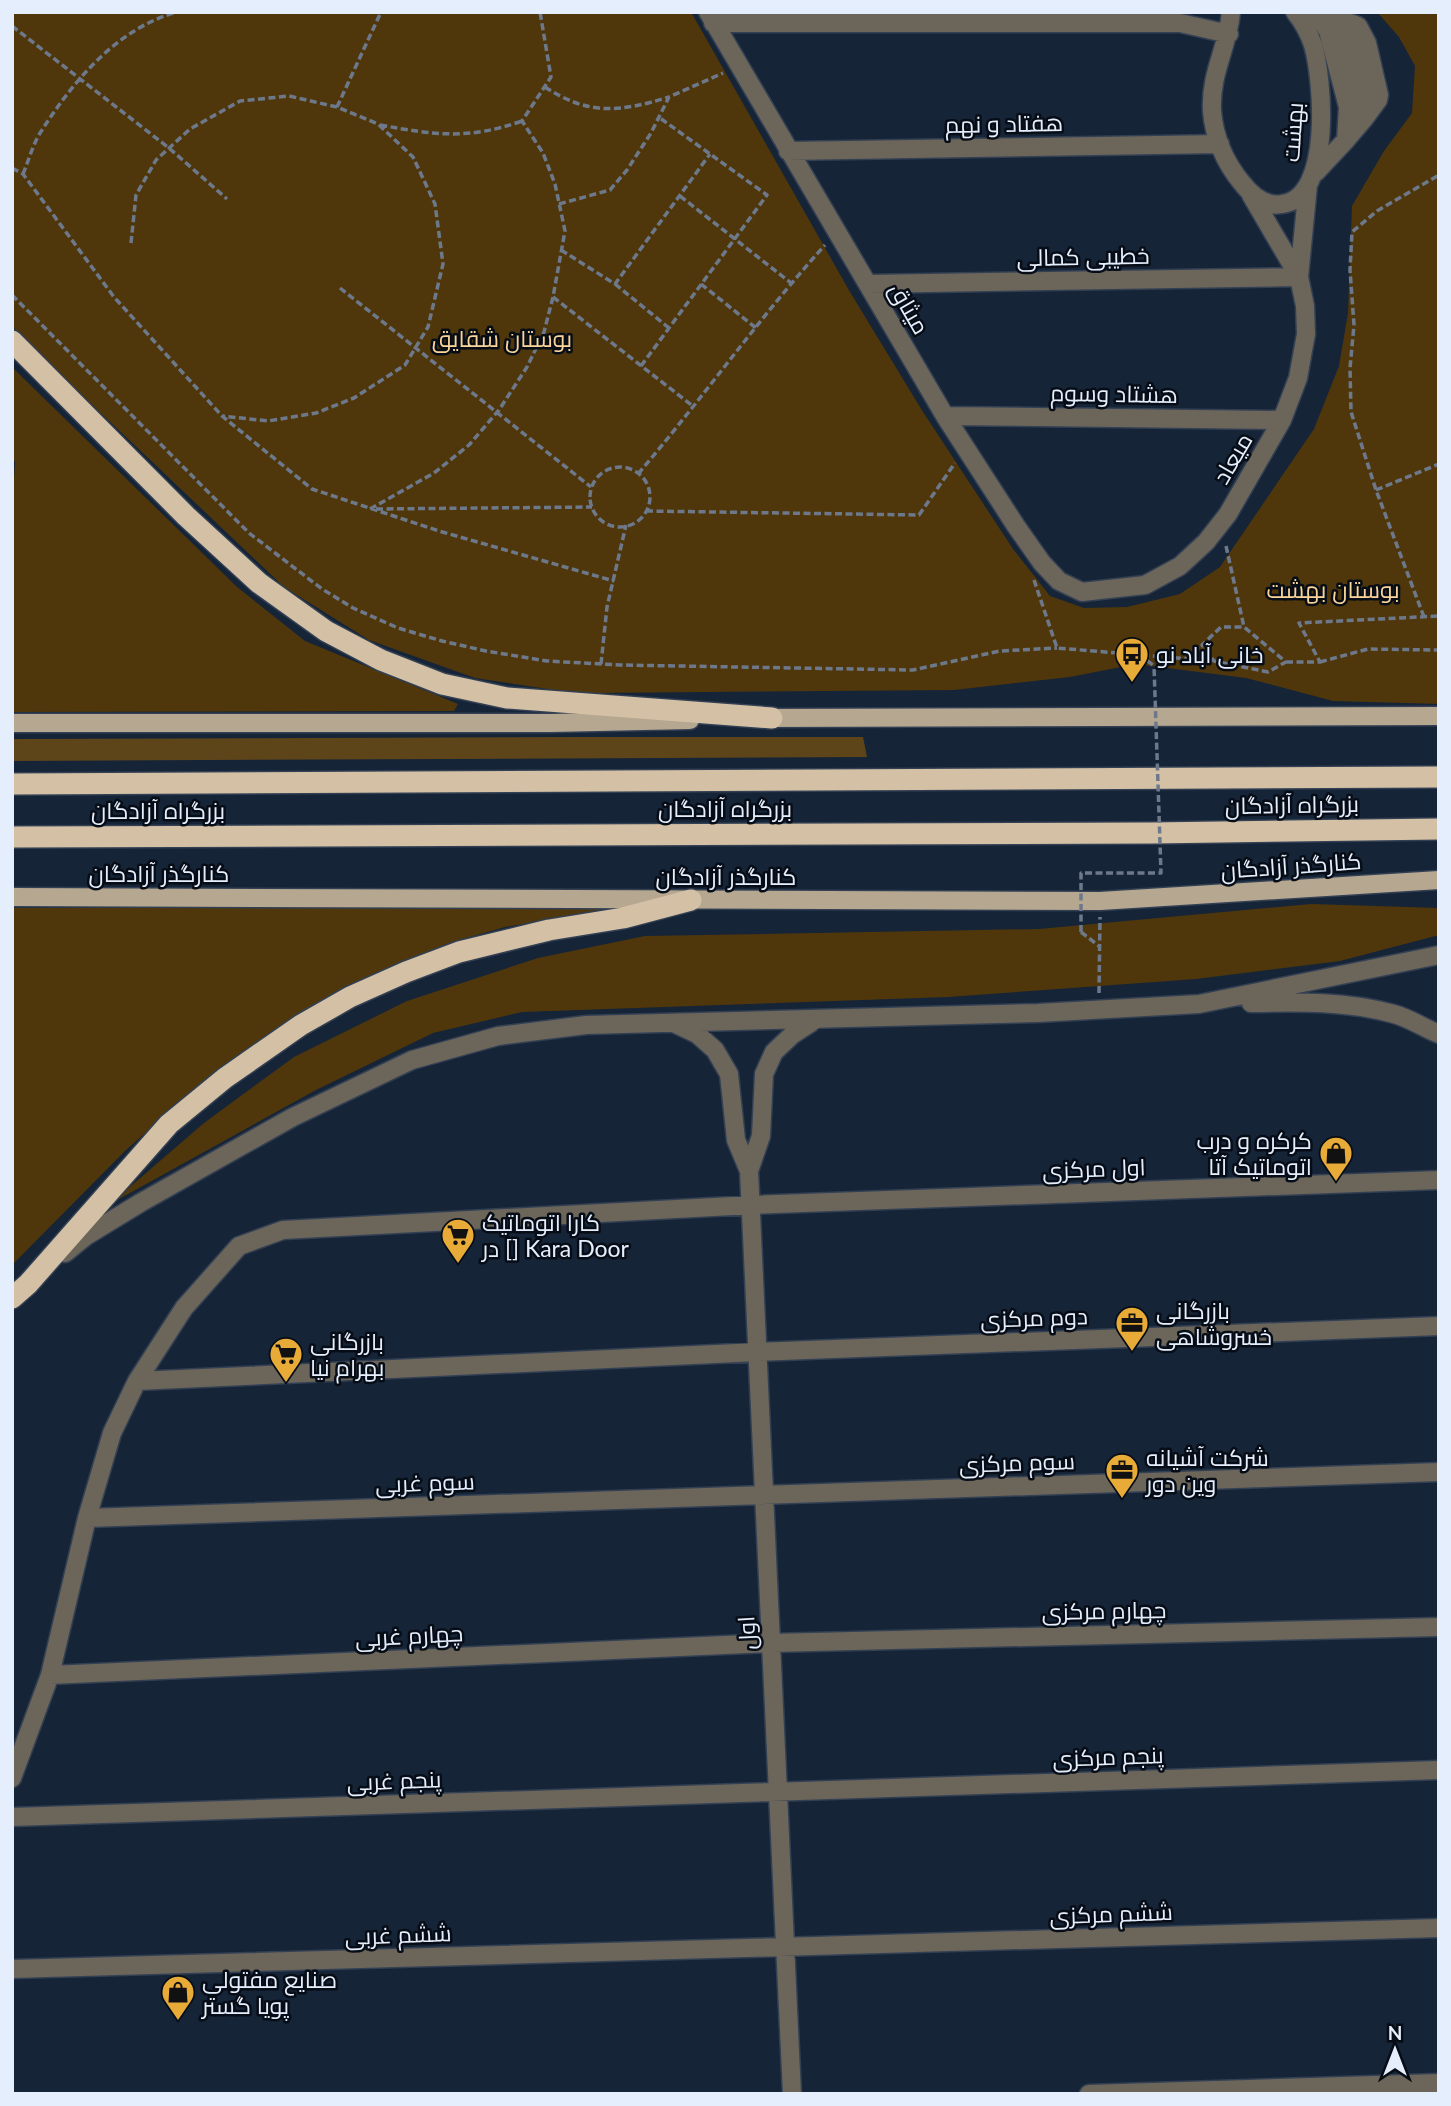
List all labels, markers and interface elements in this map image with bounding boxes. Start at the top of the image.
street label: بهشت [1276,101,1309,163]
street label: هفتاد و نهم [945,108,1064,141]
street label: خطیبی کمالی [1016,241,1150,272]
street label: میثاق [883,277,936,339]
park label: بوستان شقایق [432,324,572,353]
street label: هشتاد وسوم [1050,378,1178,411]
street label: میعاد [1206,428,1258,488]
park label: بوستان بهشت [1266,575,1400,604]
bus stop icon: خانی آباد نو [1113,635,1151,684]
place label: خانی آباد نو [1156,640,1263,669]
street label: بزرگراه آزادگان [1225,789,1359,820]
street label: بزرگراه آزادگان [658,794,792,823]
street label: بزرگراه آزادگان [91,796,225,825]
street label: کنارگذر آزادگان [1220,846,1362,885]
street label: کنارگذر آزادگان [89,859,229,888]
street label: کنارگذر آزادگان [656,862,796,891]
place label: کرکره و درب اتوماتیک آتا [1196,1126,1312,1180]
shop icon: کرکره و درب اتوماتیک آتا [1317,1134,1355,1183]
street label: اول مرکزی [1042,1152,1146,1185]
place label: کارا اتوماتیک در [] Kara Door [480,1208,630,1262]
supermarket icon: کارا اتوماتیک در [] Kara Door [439,1216,477,1265]
place label: بازرگانی خسروشاهی [1156,1296,1272,1351]
street label: دوم مرکزی [980,1301,1088,1336]
office icon: بازرگانی خسروشاهی [1113,1304,1151,1353]
place label: بازرگانی بهرام نیا [310,1327,384,1384]
supermarket icon: بازرگانی بهرام نیا [267,1335,305,1384]
place label: شرکت آشیانه وین دور [1144,1443,1269,1498]
street label: سوم مرکزی [958,1446,1076,1481]
office icon: شرکت آشیانه وین دور [1103,1451,1141,1500]
street label: سوم غربی [375,1466,475,1501]
street label: چهارم مرکزی [1041,1595,1167,1628]
street label: اول [731,1615,762,1651]
street label: چهارم غربی [354,1618,464,1655]
street label: پنجم مرکزی [1052,1740,1164,1775]
street label: پنجم غربی [346,1764,442,1799]
street label: ششم مرکزی [1049,1897,1173,1932]
street label: ششم غربی [344,1918,452,1953]
place label: صنایع مفتولی پویا گستر [200,1965,337,2021]
shop icon: صنایع مفتولی پویا گستر [159,1973,197,2022]
north arrow [1360,2015,1430,2085]
text: N [1388,2021,1402,2044]

